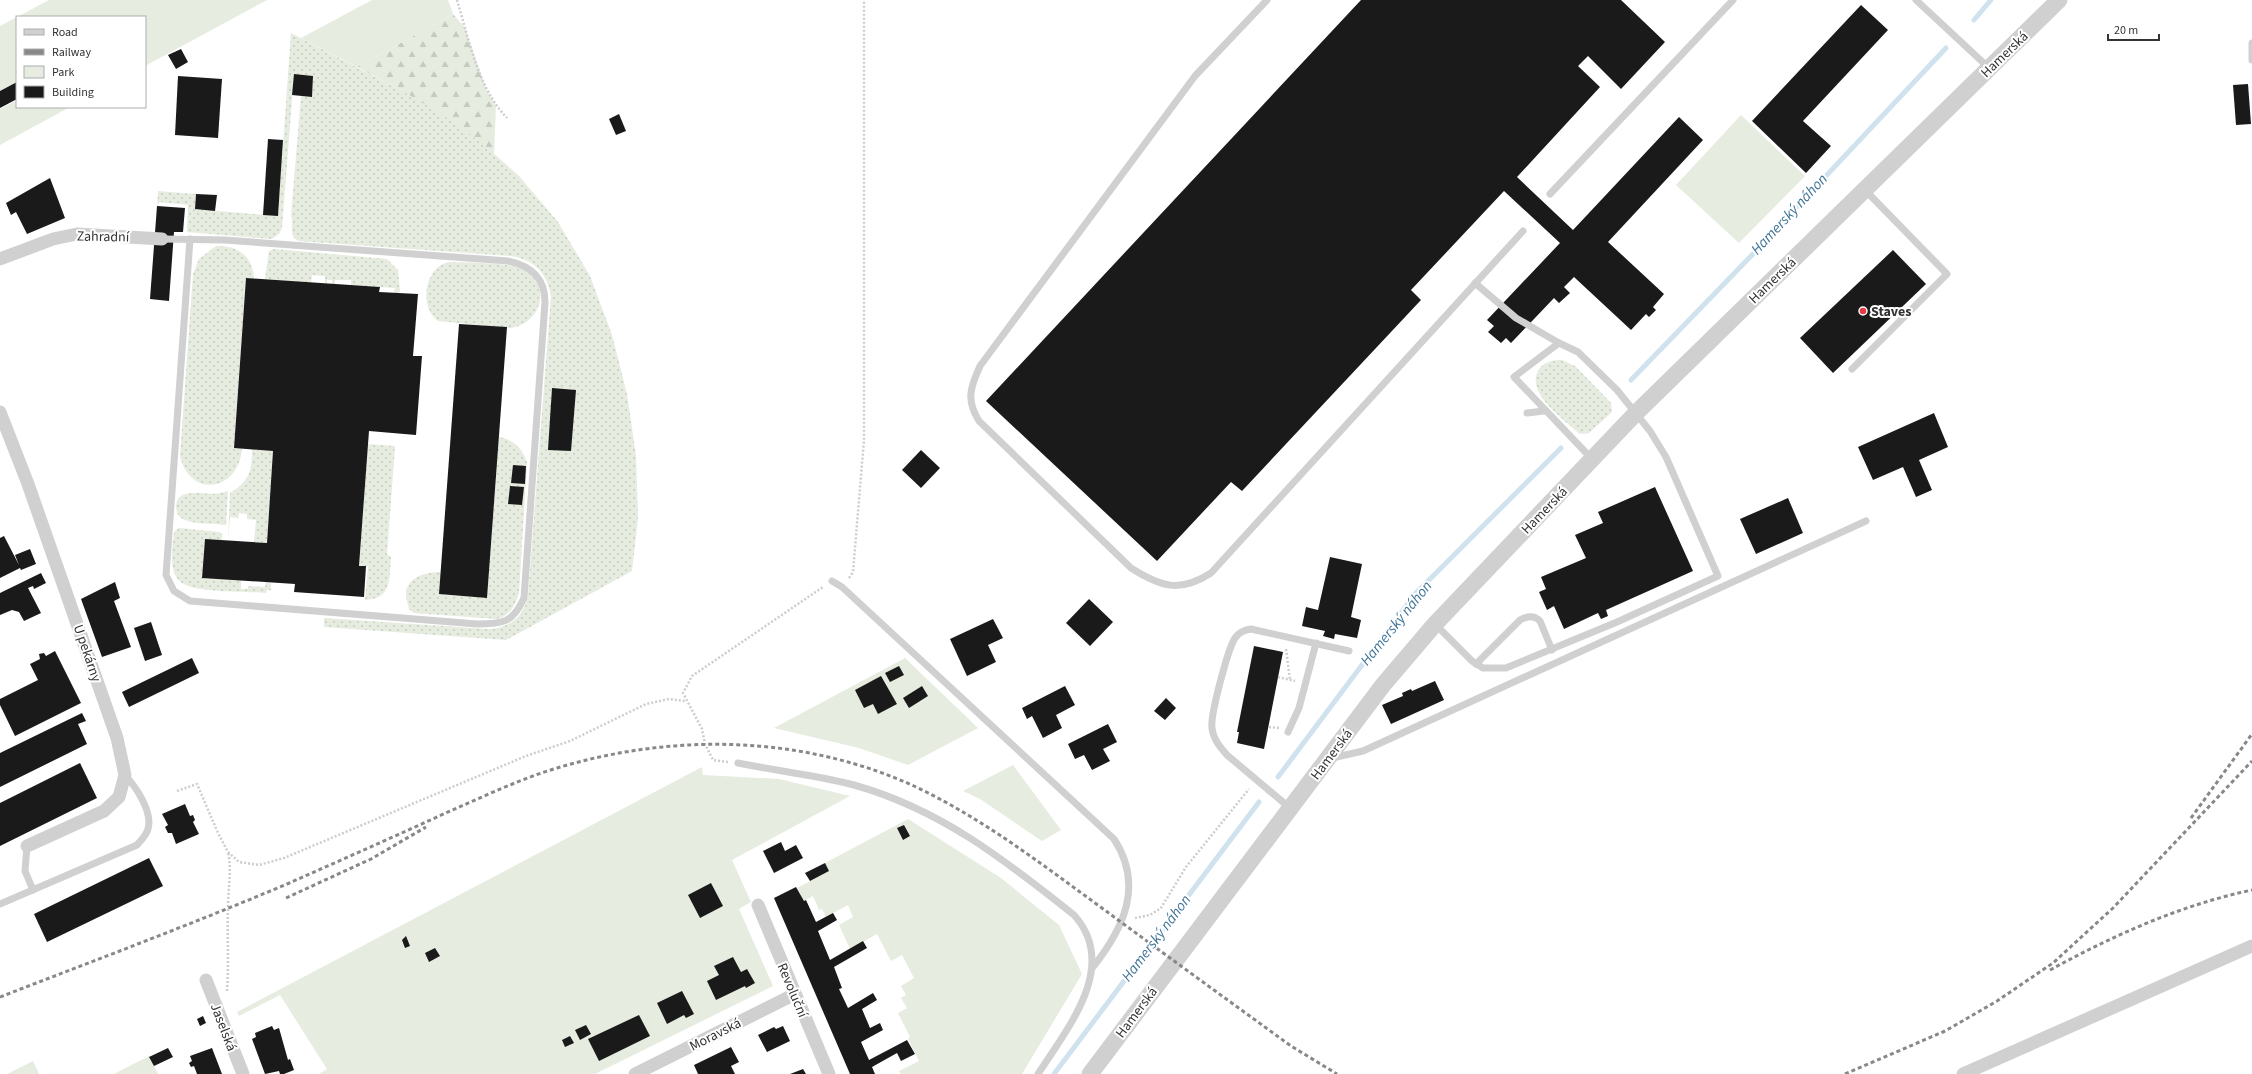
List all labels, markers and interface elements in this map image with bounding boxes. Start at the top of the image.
legend [16,16,146,108]
scale bar [2108,16,2159,42]
text: 20 m [2114,22,2138,39]
text: Road [52,24,78,41]
street label: Hamerská [1976,27,2033,82]
text: Railway [52,44,91,61]
text: Park [52,64,74,81]
text: Building [52,84,94,101]
water label: Hamerský náhon [1746,169,1833,259]
street label: Zahradní [77,227,130,247]
street label: Hamerská [1744,253,1801,308]
place label: Staves [1871,302,1912,322]
marker: Staves [1858,306,1868,316]
street label: Hamerská [1517,482,1572,539]
water label: Hamerský náhon [1356,576,1437,670]
street label: U pekárny [68,622,106,685]
street label: Hamerská [1306,725,1358,784]
water label: Hamerský náhon [1117,890,1196,986]
street label: Revoluční [772,960,813,1021]
street label: Hamerská [1111,983,1163,1042]
street label: Jaselská [205,1001,241,1054]
street label: Moravská [686,1013,745,1056]

